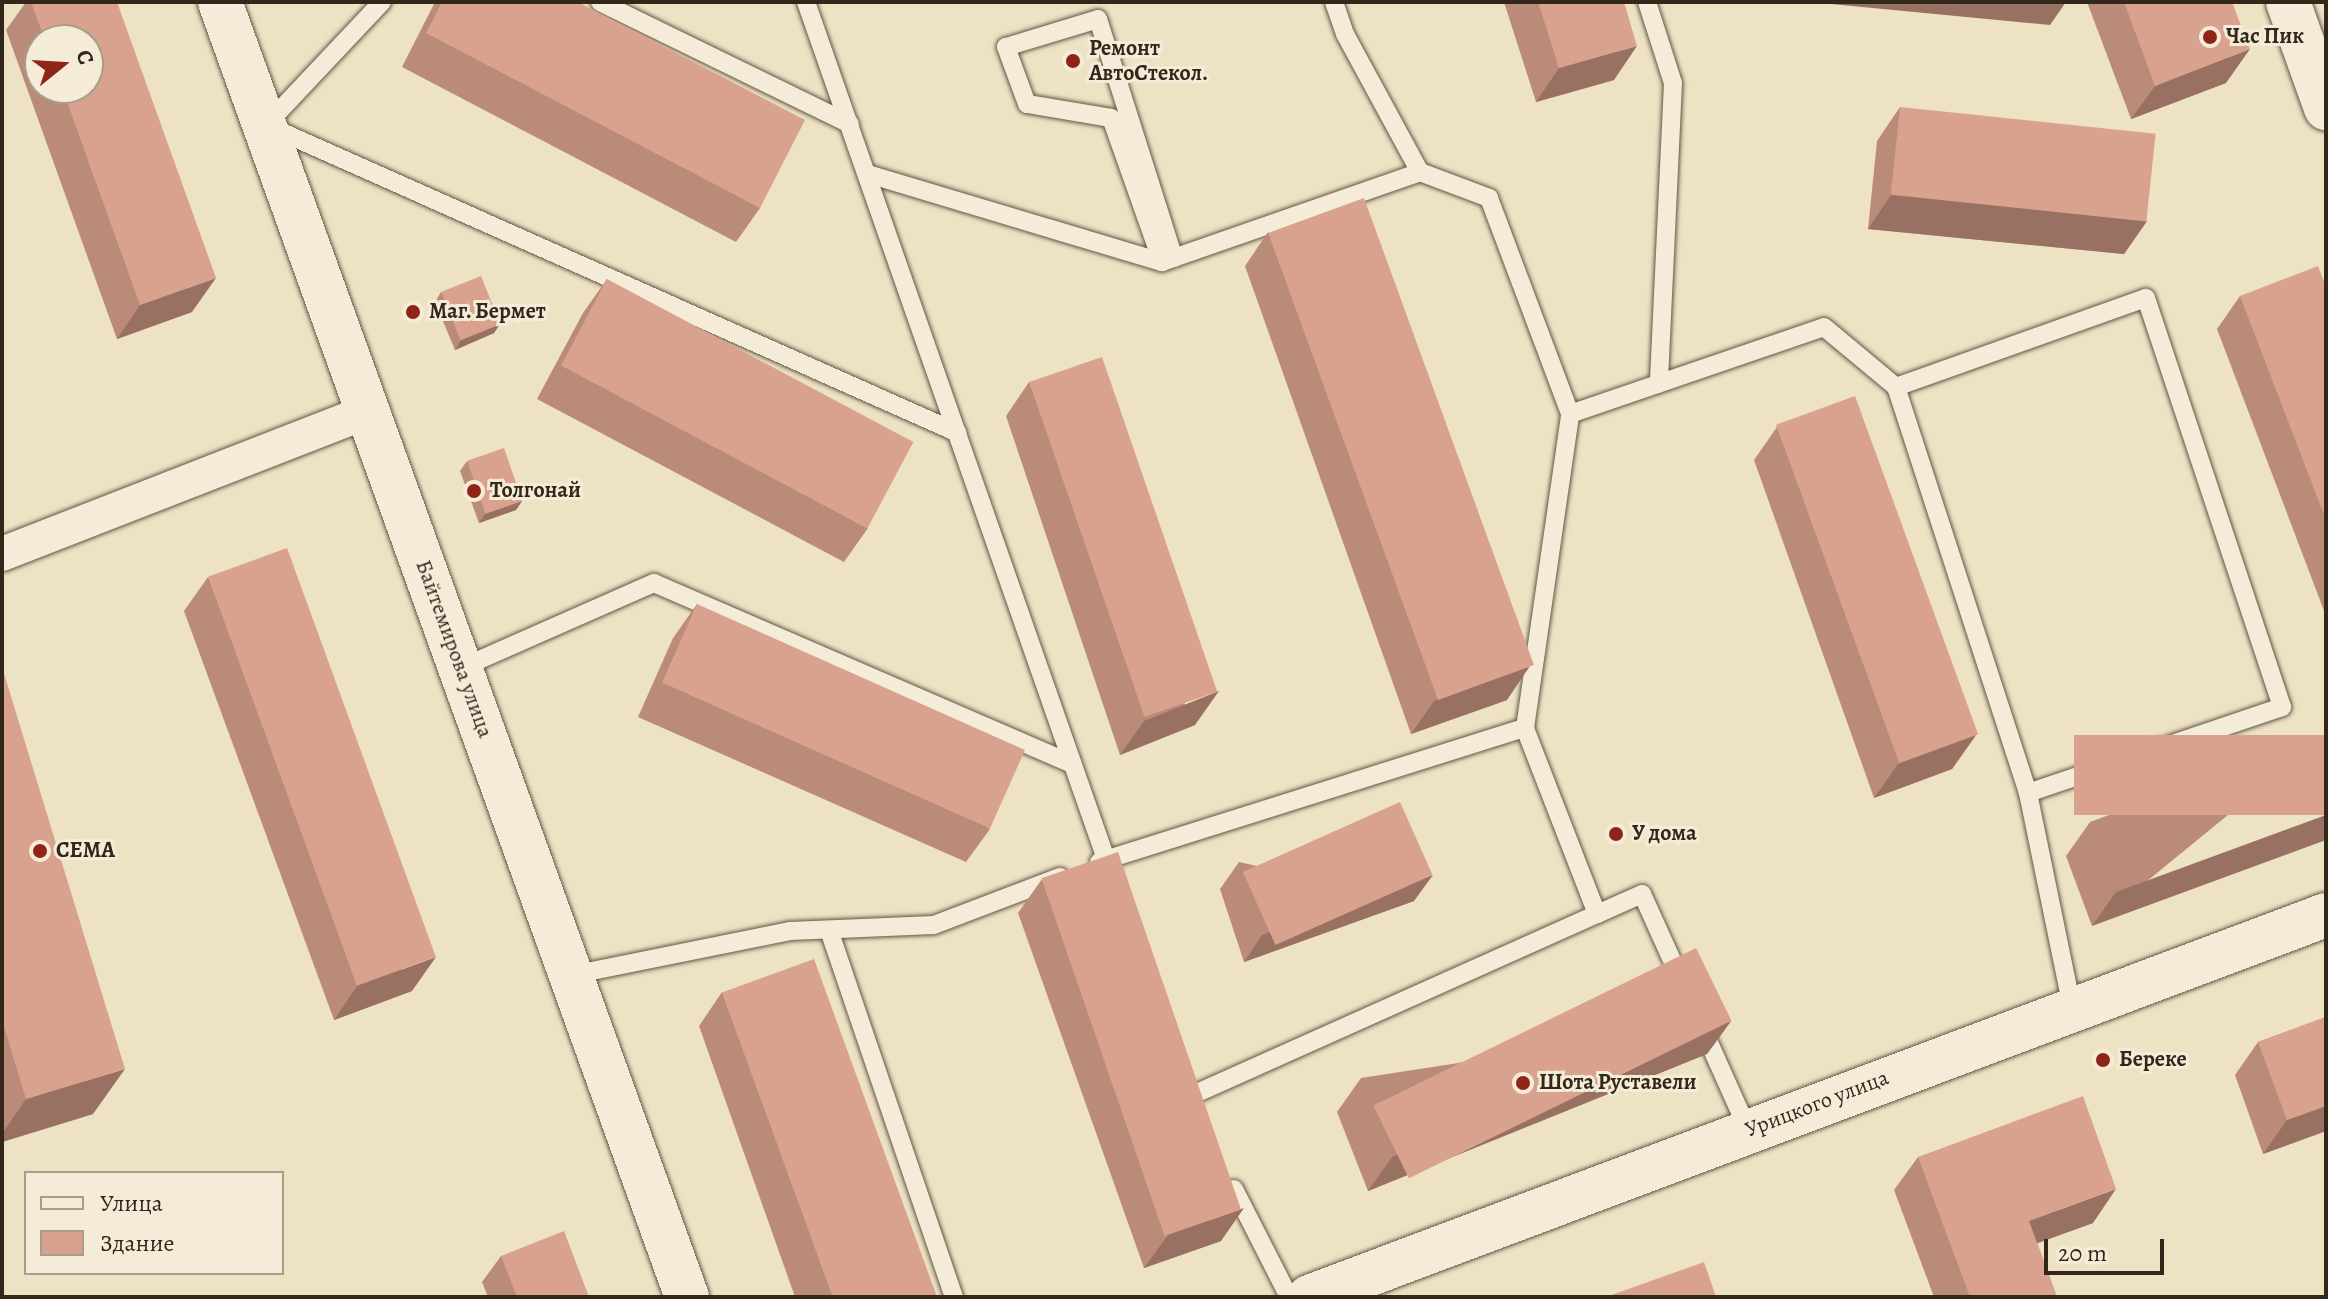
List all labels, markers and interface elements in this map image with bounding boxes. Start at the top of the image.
north arrow [24,24,104,104]
place label: Час Пик [2226,24,2304,50]
marker: Час Пик [2201,28,2219,46]
place label: Ремонт АвтоСтекол. [1089,35,1208,86]
text: С [69,46,101,68]
marker: Ремонт АвтоСтекол. [1064,52,1082,70]
place label: Маг. Бермет [429,299,546,325]
marker: Маг. Бермет [404,303,422,321]
place label: Толгонай [490,478,581,504]
marker: Толгонай [465,482,483,500]
street label: Байтемирова улица [410,556,498,742]
place label: У дома [1632,821,1697,847]
marker: У дома [1607,825,1625,843]
place label: СЕМА [56,838,115,864]
marker: СЕМА [31,842,49,860]
place label: Береке [2119,1047,2187,1073]
marker: Береке [2094,1051,2112,1069]
street label: Урицкого улица [1742,1065,1892,1143]
place label: Шота Руставели [1539,1070,1696,1096]
marker: Шота Руставели [1514,1074,1532,1092]
legend [24,1171,284,1275]
text: Улица [100,1187,163,1219]
scale bar [2048,1223,2168,1273]
text: Здание [100,1227,175,1259]
text: 20 m [2058,1237,2107,1269]

